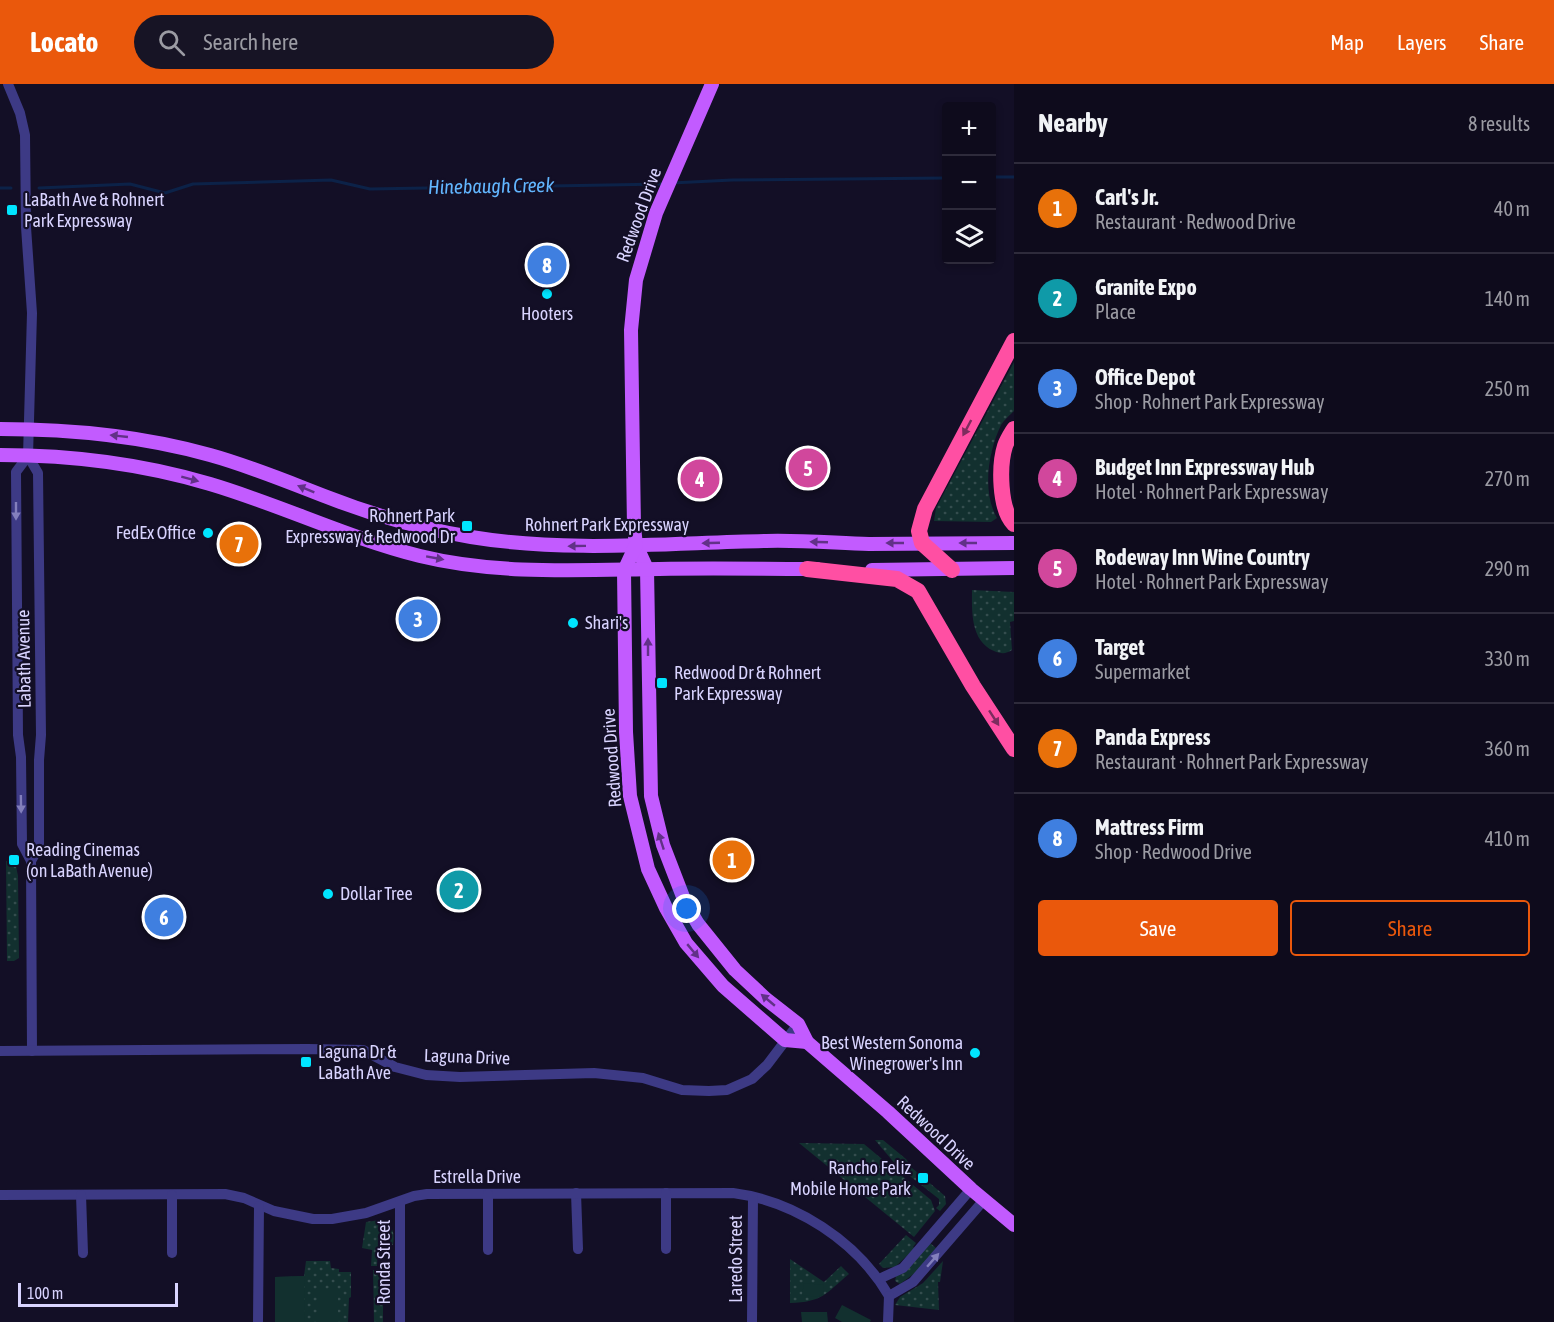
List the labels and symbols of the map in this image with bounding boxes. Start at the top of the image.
street label: Redwood Drive [612,165,665,265]
water label: Hinebaugh Creek [428,173,554,198]
place label: LaBath Ave & Rohnert Park Expressway [24,189,165,231]
marker: LaBath Ave & Rohnert Park Expressway [5,203,19,217]
pin: 8 [528,242,566,288]
marker: Hooters [540,287,554,301]
place label: Hooters [521,303,573,324]
one-way arrow [962,420,972,437]
one-way arrow [109,431,128,441]
pin: 5 [788,446,828,490]
pin: 4 [680,456,720,502]
one-way arrow [181,474,199,484]
one-way arrow [297,483,315,493]
one-way arrow [11,501,21,520]
place label: Rohnert Park Expressway & Redwood Dr [285,505,456,547]
street label: Rohnert Park Expressway [525,514,689,535]
marker: Rohnert Park Expressway & Redwood Dr [460,519,474,533]
place label: FedEx Office [116,522,196,543]
pin: 7 [220,522,258,566]
marker: FedEx Office [201,526,215,540]
one-way arrow [701,538,720,548]
one-way arrow [810,538,829,547]
one-way arrow [958,538,977,548]
one-way arrow [886,539,905,548]
one-way arrow [568,541,587,551]
one-way arrow [425,554,444,563]
pin: 3 [398,596,438,642]
street label: Labath Avenue [12,610,35,708]
place label: Shari's [585,612,628,633]
marker: Shari's [566,616,580,630]
one-way arrow [643,638,653,657]
place label: Redwood Dr & Rohnert Park Expressway [674,662,821,704]
marker: Redwood Dr & Rohnert Park Expressway [655,676,669,690]
street label: Redwood Drive [598,708,625,808]
one-way arrow [988,709,999,726]
one-way arrow [16,794,26,813]
one-way arrow [656,832,666,850]
pin: 1 [712,838,752,882]
place label: Reading Cinemas (on LaBath Avenue) [26,839,153,881]
marker: Reading Cinemas (on LaBath Avenue) [7,853,21,867]
pin: 2 [440,868,478,912]
place label: Dollar Tree [340,883,413,904]
marker: Dollar Tree [321,887,335,901]
pin: 6 [144,894,184,940]
your location [672,894,701,923]
one-way arrow [686,943,699,958]
one-way arrow [761,994,776,1007]
place label: Best Western Sonoma Winegrower's Inn [821,1032,963,1074]
place label: Laguna Dr & LaBath Ave [318,1041,397,1083]
street label: Laguna Drive [424,1045,510,1068]
marker: Best Western Sonoma Winegrower's Inn [968,1046,982,1060]
marker: Laguna Dr & LaBath Ave [299,1055,313,1069]
street label: Redwood Drive [893,1091,980,1174]
place label: Rancho Feliz Mobile Home Park [790,1157,912,1199]
street label: Estrella Drive [433,1166,521,1187]
marker: Rancho Feliz Mobile Home Park [916,1171,930,1185]
street label: Laredo Street [725,1215,746,1303]
street label: Ronda Street [373,1219,394,1305]
one-way arrow [926,1252,940,1267]
scale bar [18,1280,178,1308]

